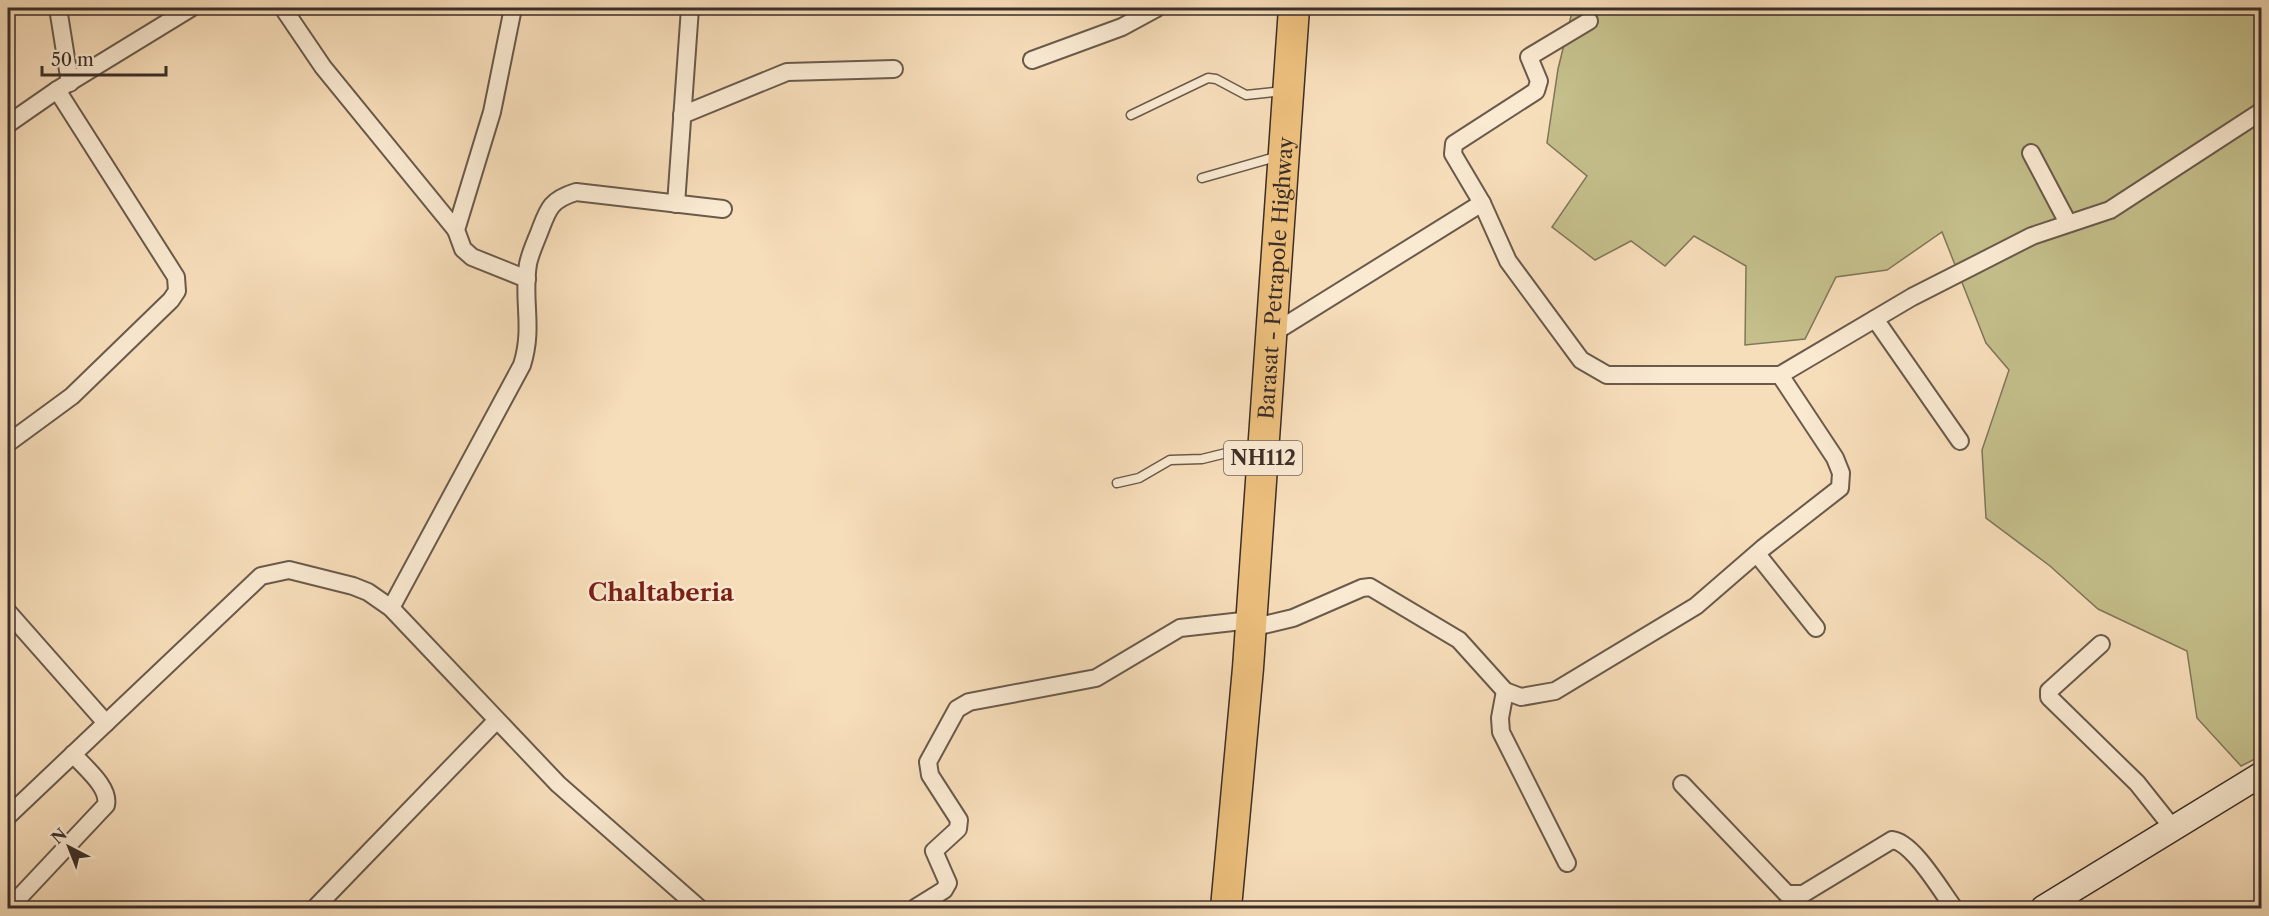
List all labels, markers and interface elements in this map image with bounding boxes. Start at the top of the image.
scale bar [42,39,166,77]
text: 50 m [51,49,94,71]
street label: Barasat - Petrapole Highway [1253,136,1298,420]
road number: NH112 [1224,441,1302,475]
district label: Chaltaberia [588,578,735,607]
north arrow [39,817,99,877]
text: N [47,824,71,848]

